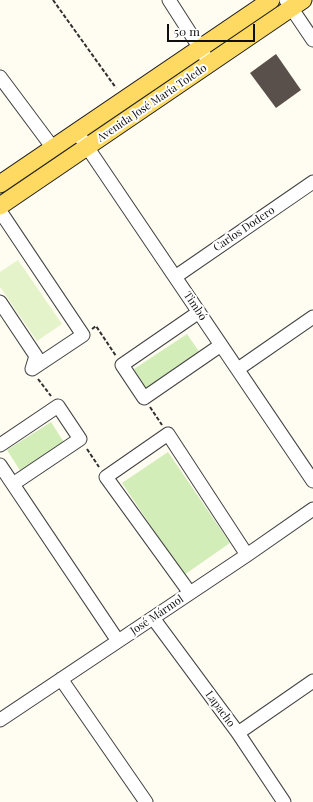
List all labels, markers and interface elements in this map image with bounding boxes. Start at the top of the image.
scale bar [169,16,257,42]
text: 50 m [174,23,200,39]
street label: Avenida José María Toledo [95,61,209,145]
street label: Carlos Dodero [211,204,277,254]
street label: Timbó [181,289,209,323]
street label: José Mármol [128,592,186,638]
street label: Lapacho [202,688,238,730]

